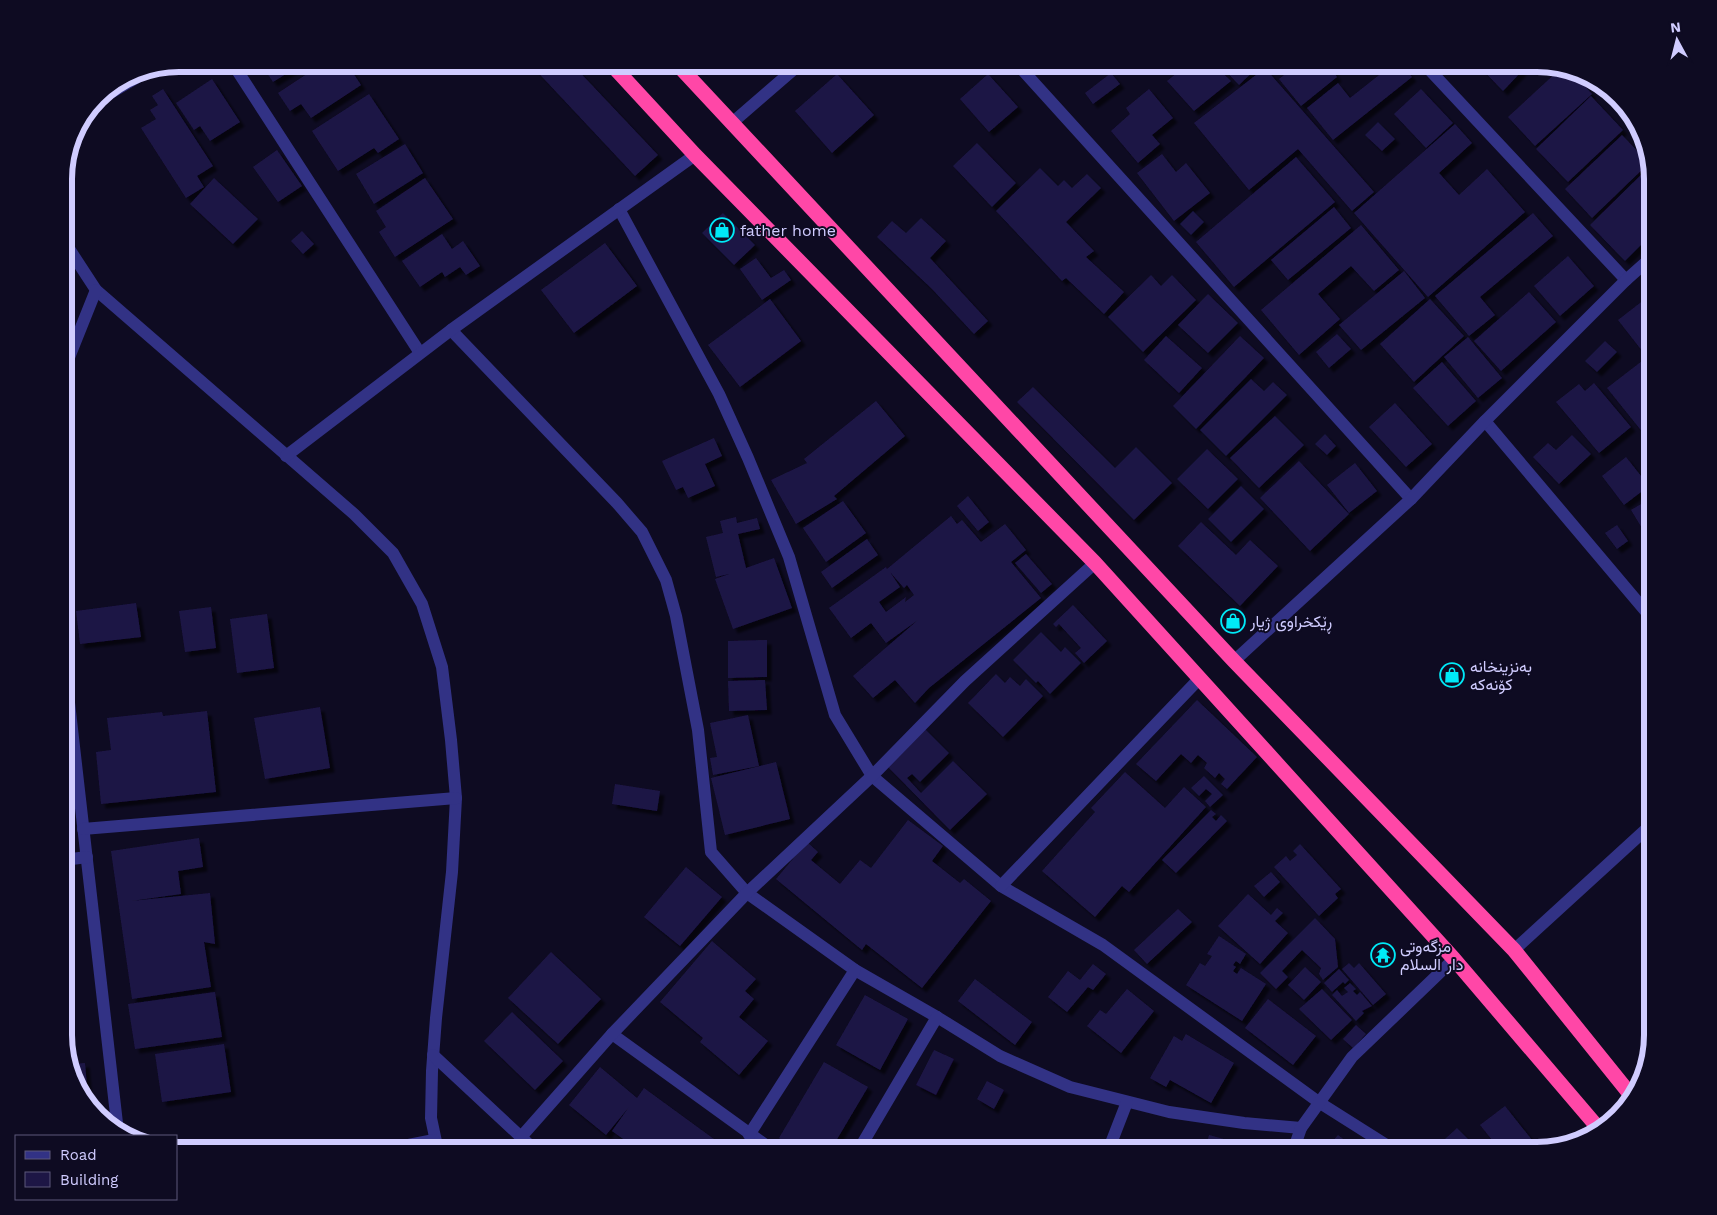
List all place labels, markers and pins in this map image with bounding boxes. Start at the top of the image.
shop icon: father home [709,217,735,243]
place label: father home [740,221,836,240]
shop icon: ڕێکخراوی ژیار [1220,608,1246,634]
place label: ڕێکخراوی ژیار [1249,612,1332,634]
place label: بەنزینخانە کۆنەکە [1470,657,1532,695]
shop icon: بەنزینخانە کۆنەکە [1439,662,1465,688]
place label: مزگەوتی دار السلام [1400,937,1463,975]
temple icon: مزگەوتی دار السلام [1370,942,1396,968]

